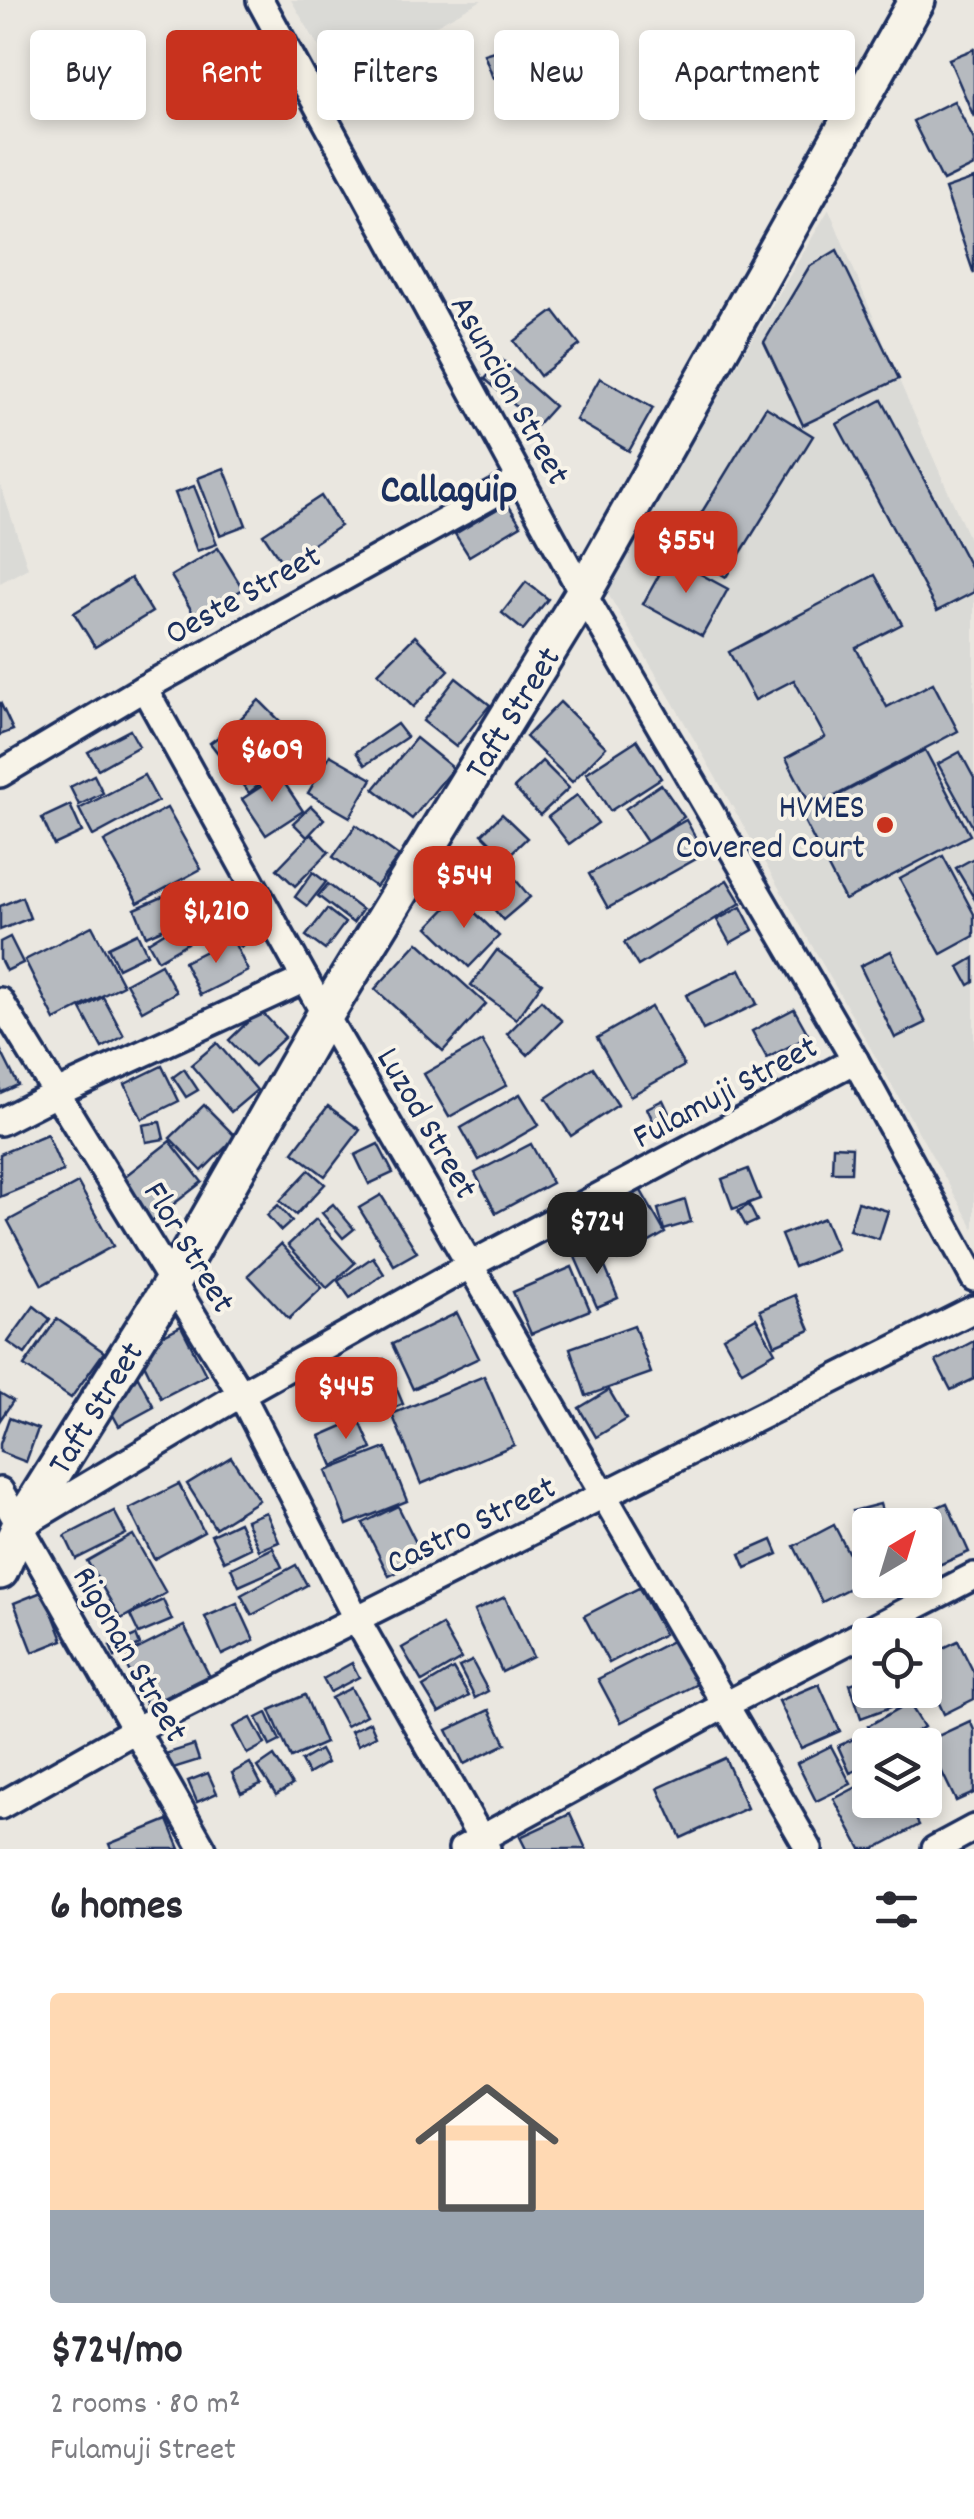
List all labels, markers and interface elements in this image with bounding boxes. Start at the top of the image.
chip: Buy [30,30,146,120]
chip: Rent [166,30,297,120]
chip: Filters [317,30,474,120]
chip: New [494,30,619,120]
chip: Apartment [639,30,855,120]
street label: Asuncion Street [435,287,581,496]
district label: Callaguip [381,465,517,522]
pin: $554 [627,511,745,596]
text: $554 [656,520,716,566]
street label: Oeste Street [157,534,332,661]
street label: Taft Street [455,638,576,791]
pin: $609 [213,720,331,805]
text: $609 [240,729,304,775]
place label: HVMES Covered Court [675,785,865,875]
marker: HVMES Covered Court [874,814,896,836]
pin: $544 [405,846,523,931]
text: $544 [435,855,493,901]
pin: $1,210 [135,881,297,966]
text: $1,210 [182,890,250,936]
street label: Fulamuji Street [625,1025,828,1164]
street label: Luzod Street [361,1039,488,1210]
street label: Flor Street [128,1173,246,1324]
pin: $724 [538,1192,656,1277]
text: $724 [569,1201,625,1247]
street label: Taft Street [38,1333,159,1486]
pin: $445 [287,1357,405,1442]
text: $445 [317,1366,375,1412]
street label: Castro Street [379,1465,565,1590]
north arrow [852,1508,942,1598]
map controls [852,1508,942,1818]
street label: Rigonan Street [57,1558,198,1753]
button: locate [852,1618,942,1708]
button: layers [852,1728,942,1818]
text: 6 homes [50,1879,183,1939]
icon: filters [869,1882,924,1937]
icon: home [397,2058,577,2238]
text: $724/mo [50,2323,183,2383]
text: 2 rooms · 80 m² [50,2383,240,2429]
text: Fulamuji Street [50,2429,236,2475]

